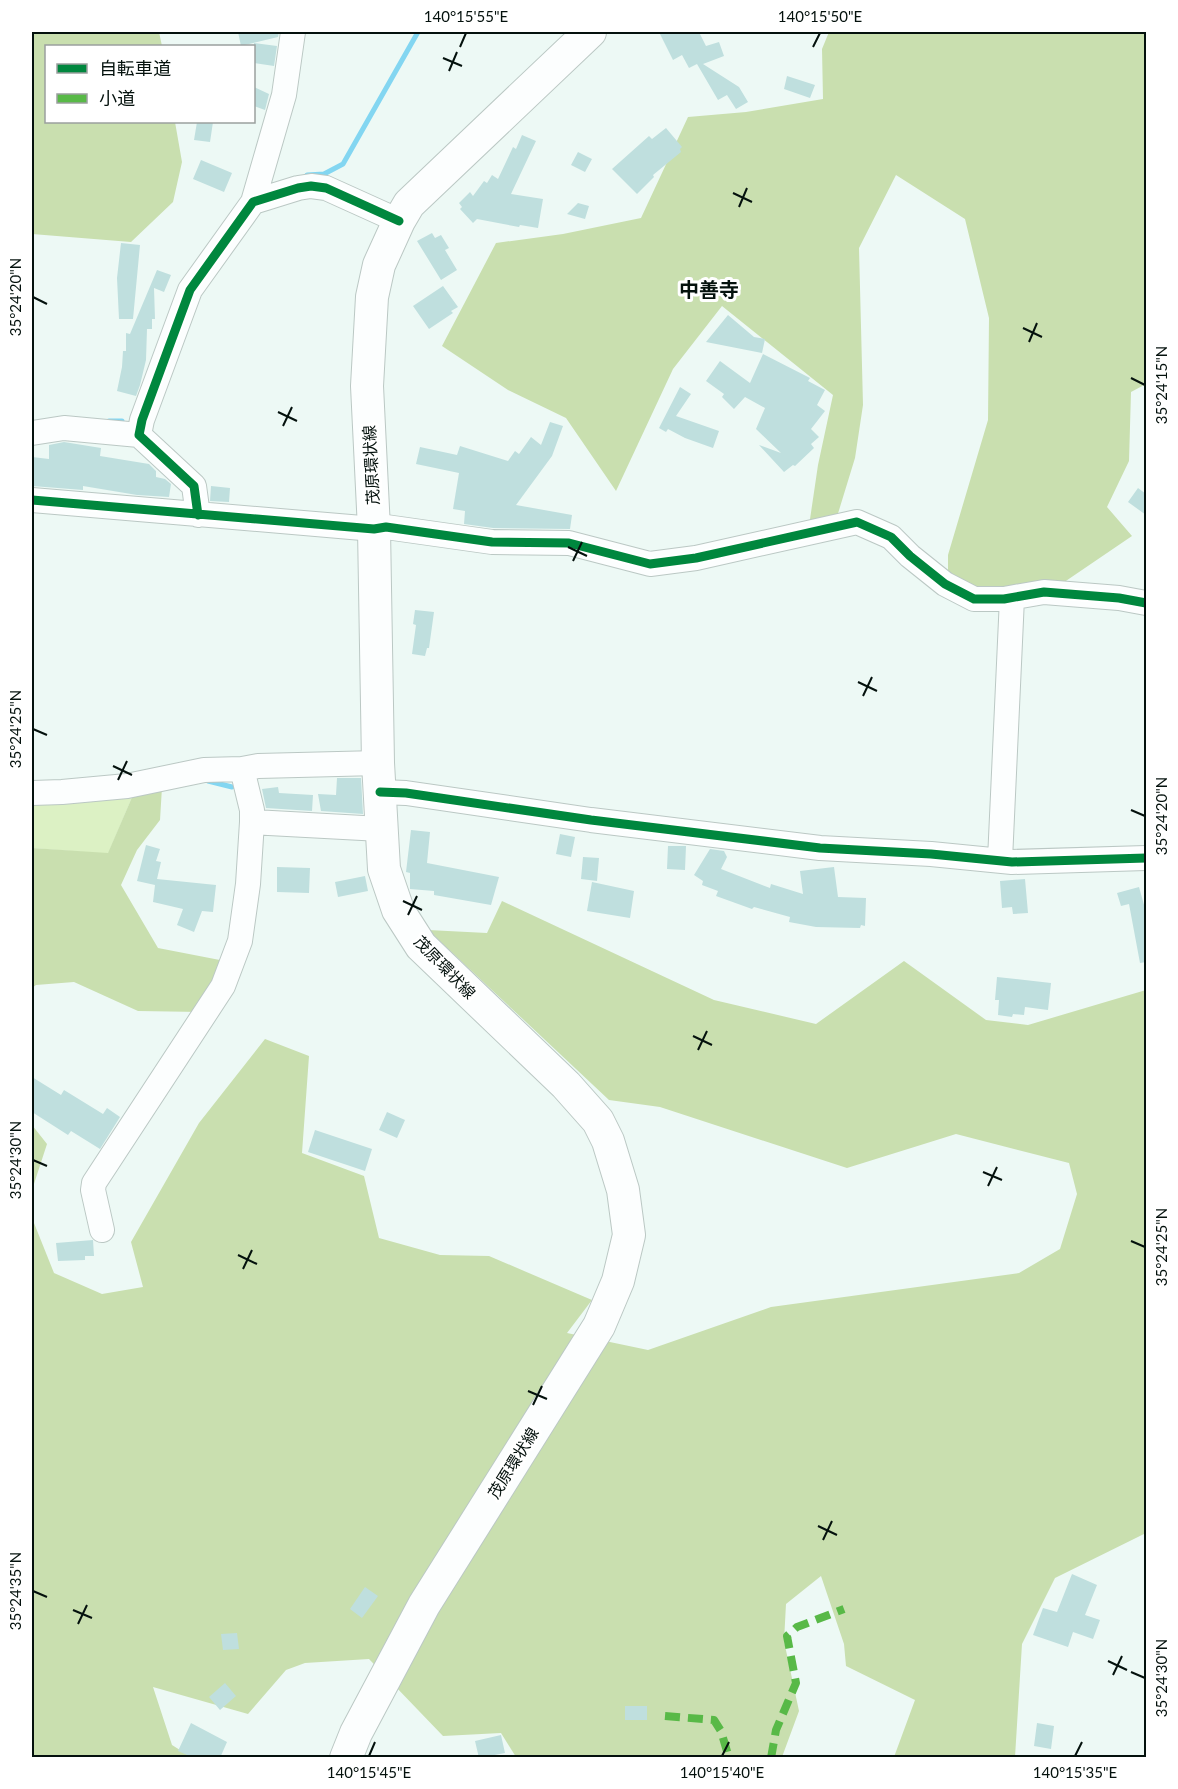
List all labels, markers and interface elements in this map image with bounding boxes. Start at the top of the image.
text: 140°15'55"E [424,7,508,25]
text: 140°15'50"E [778,7,862,25]
legend [45,45,255,123]
text: 自転車道 [99,57,171,79]
text: 小道 [99,87,135,109]
text: 35°24'20"N [6,258,24,336]
district label: 中善寺 [679,277,739,301]
text: 35°24'15"N [1152,346,1170,424]
street label: 茂原環状線 [359,425,382,505]
text: 35°24'25"N [6,690,24,768]
text: 35°24'20"N [1152,777,1170,855]
street label: 茂原環状線 [411,931,480,1002]
text: 35°24'30"N [6,1121,24,1199]
text: 35°24'25"N [1152,1208,1170,1286]
street label: 茂原環状線 [483,1424,542,1502]
text: 35°24'35"N [6,1552,24,1630]
text: 35°24'30"N [1152,1639,1170,1717]
text: 140°15'45"E [327,1763,411,1781]
text: 140°15'40"E [680,1763,764,1781]
text: 140°15'35"E [1033,1763,1117,1781]

